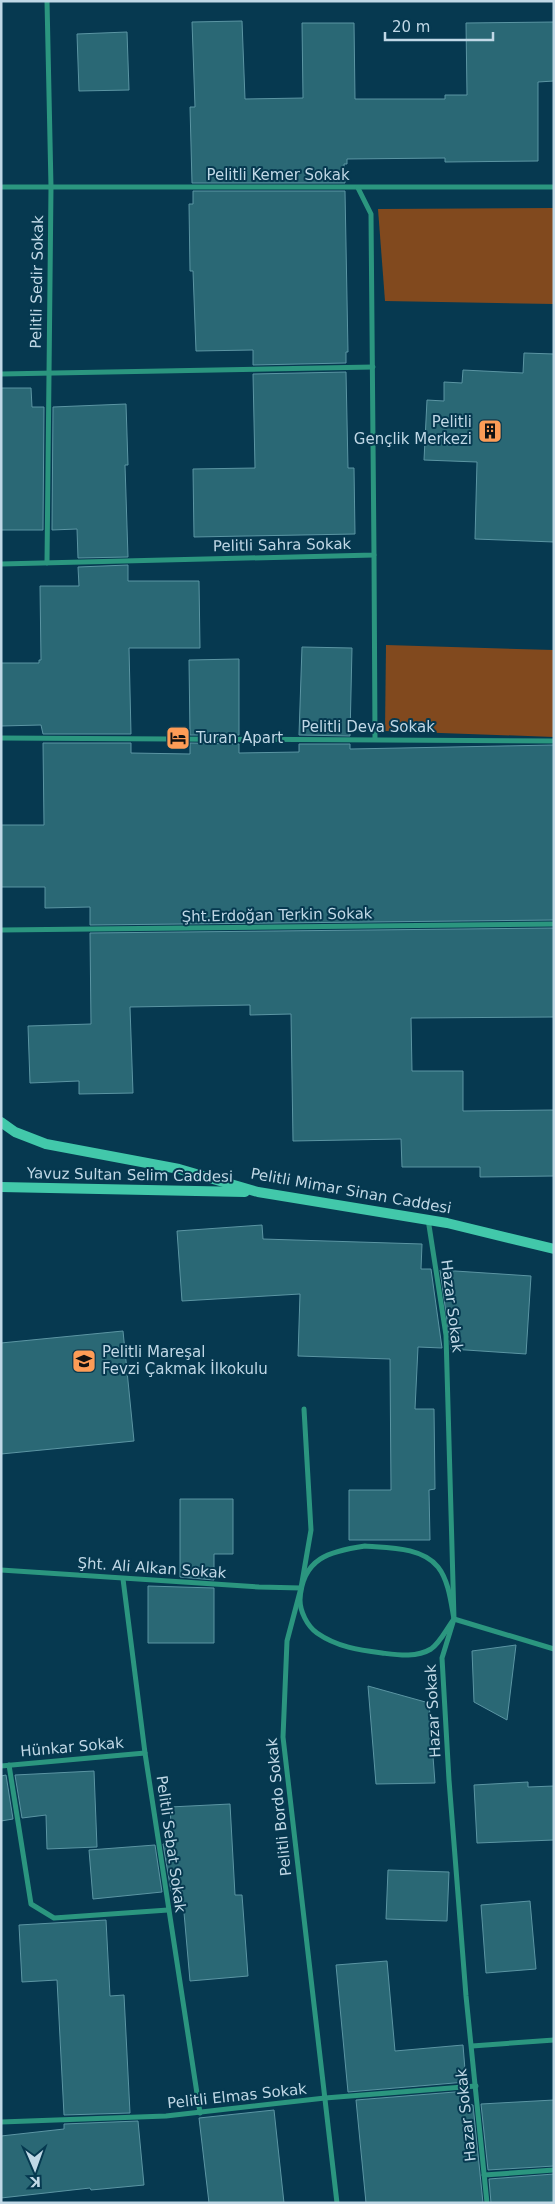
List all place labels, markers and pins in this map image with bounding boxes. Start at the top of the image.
place label: Pelitli Gençlik Merkezi [354,413,472,448]
building icon: Pelitli Gençlik Merkezi [477,418,503,444]
hotel icon: Turan Apart [165,725,191,751]
place label: Turan Apart [195,729,283,747]
place label: Pelitli Mareşal Fevzi Çakmak İlkokulu [102,1343,268,1378]
school or university icon: Pelitli Mareşal Fevzi Çakmak İlkokulu [71,1348,97,1374]

